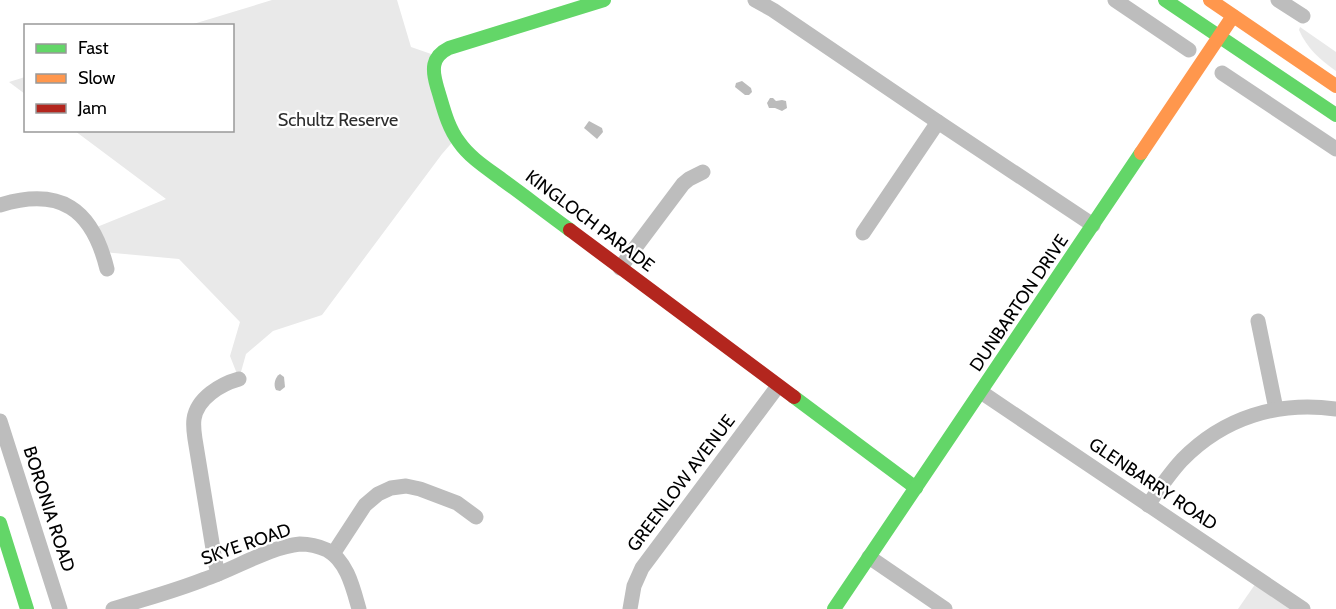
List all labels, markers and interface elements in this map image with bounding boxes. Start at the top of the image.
legend [24,24,234,132]
text: Fast [78,37,109,59]
text: Slow [78,67,115,89]
text: Jam [77,97,107,119]
park label: Schultz Reserve [278,109,398,131]
street label: KINGLOCH PARADE [521,165,659,277]
street label: DUNBARTON DRIVE [965,230,1073,376]
street label: GREENLOW AVENUE [622,410,740,556]
street label: GLENBARRY ROAD [1085,433,1221,535]
street label: BORONIA ROAD [18,444,80,574]
street label: SKYE ROAD [198,518,294,570]

